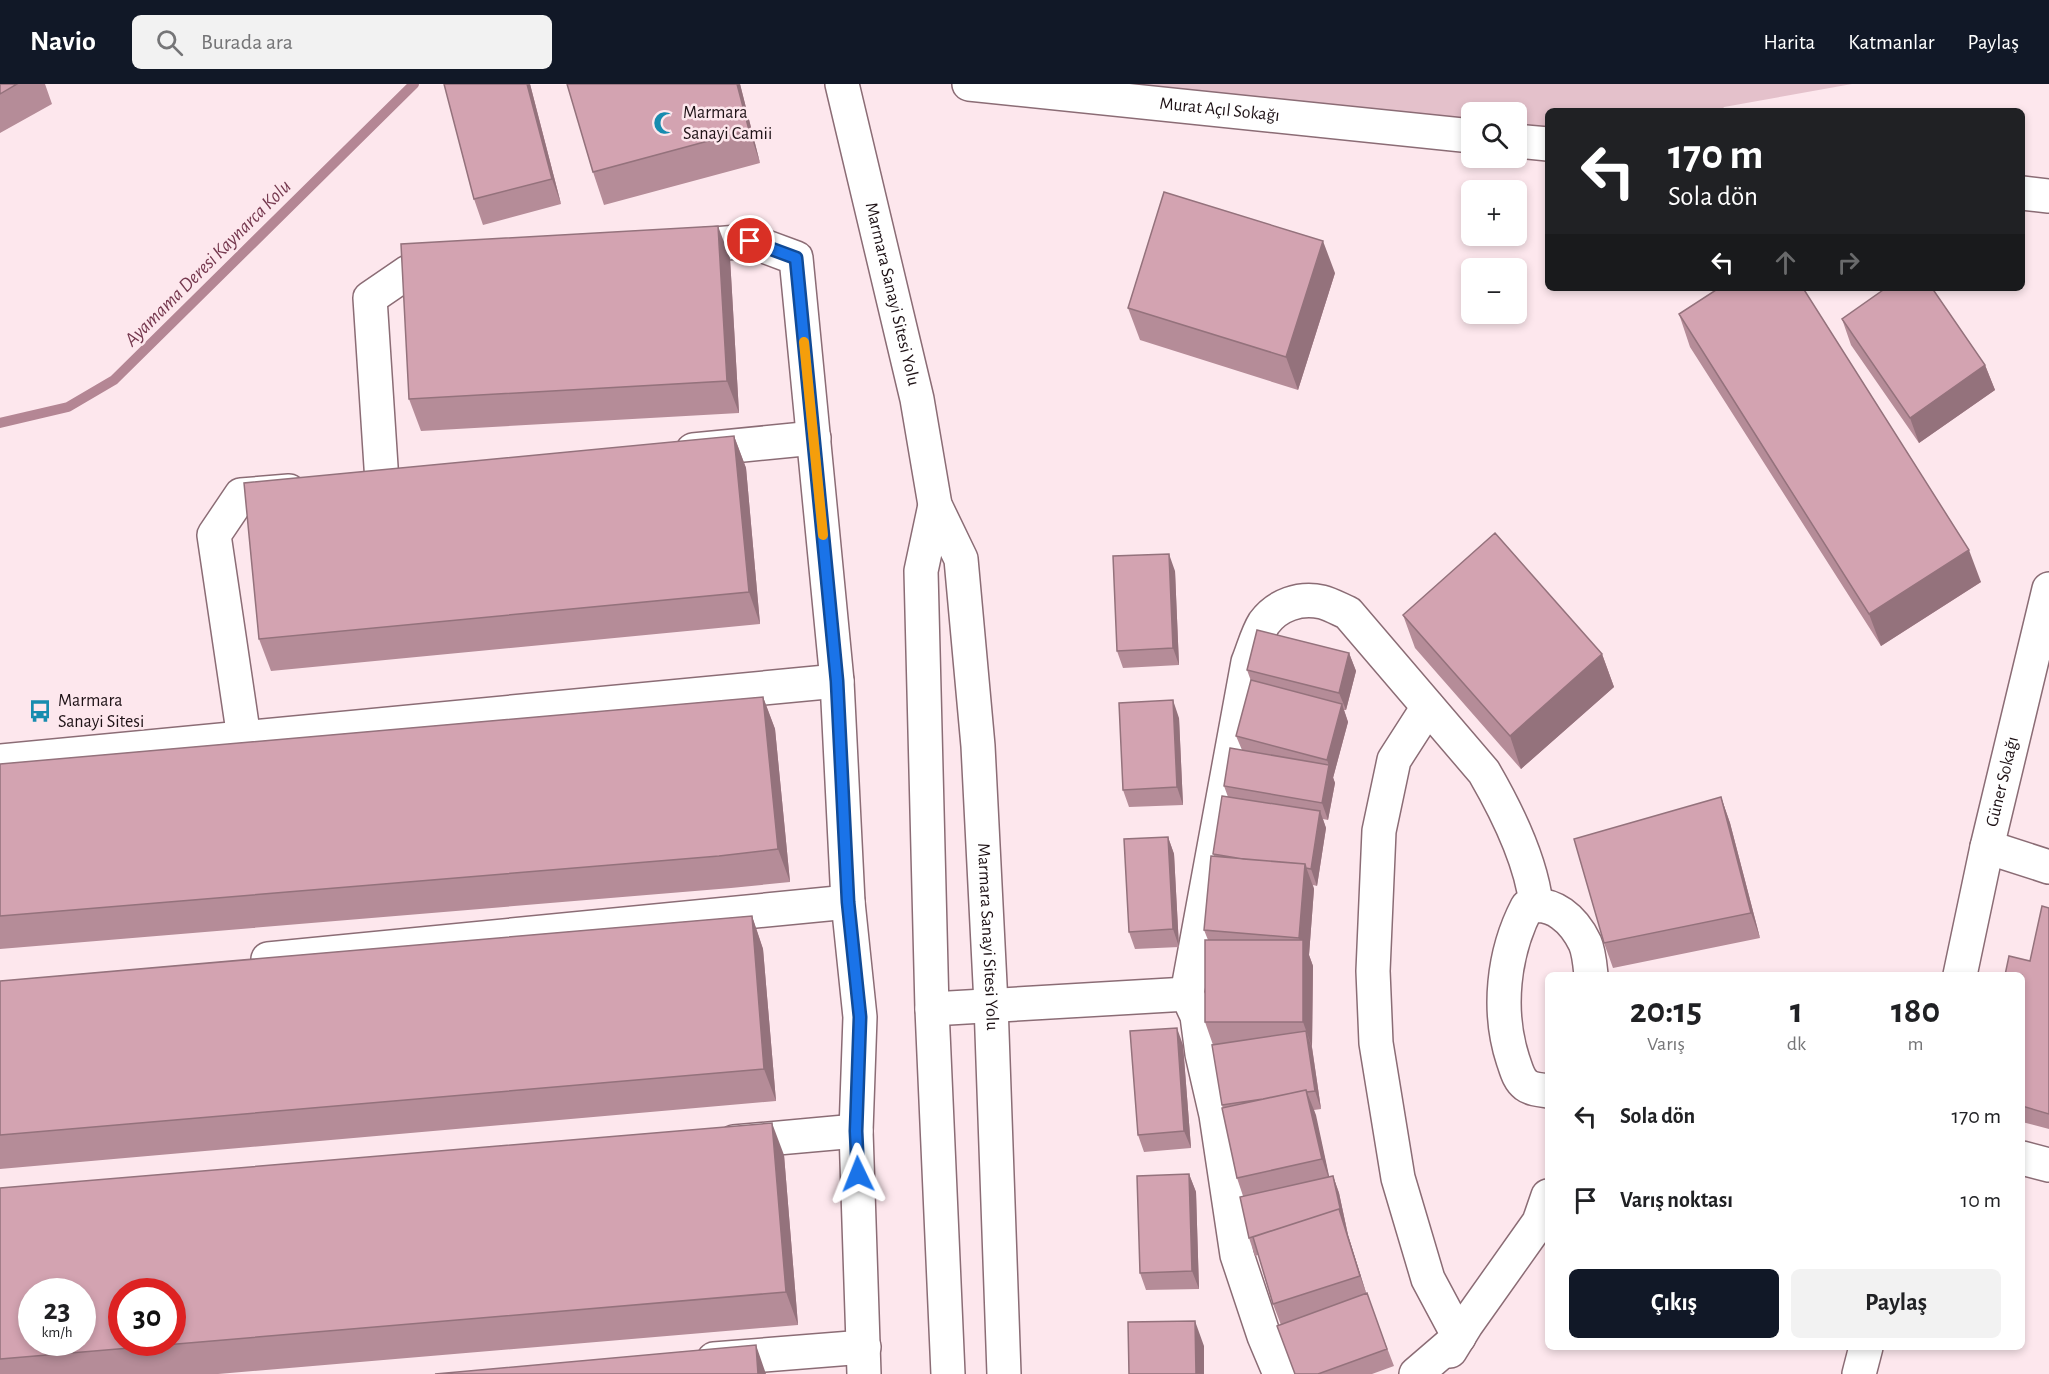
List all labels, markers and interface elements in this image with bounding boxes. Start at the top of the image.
search box [132,15,552,69]
icon: search [153,26,186,59]
text: Navio [30,28,96,56]
text: Burada ara [201,31,293,53]
text: Harita [1764,32,1815,53]
text: Katmanlar [1848,32,1935,53]
text: Paylaş [1968,32,2019,53]
street label: Murat Açıl Sokağı [1159,95,1281,125]
map controls [1461,102,1527,324]
button: search [1461,102,1527,168]
place label: Marmara Sanayi Camii [683,104,772,143]
mosque icon: Marmara Sanayi Camii [652,110,678,136]
icon: left [1569,132,1647,210]
text: 170 m [1668,134,1763,176]
water label: Ayamama Deresi Kaynarca Kolu [120,176,295,351]
button: + [1461,180,1527,246]
text: Sola dön [1668,183,1758,210]
street label: Marmara Sanayi Sitesi Yolu [862,201,923,388]
pin [724,215,775,266]
icon: arrive [733,224,766,257]
icon: left [1706,246,1739,279]
icon: ahead [1769,246,1802,279]
icon: right [1832,246,1865,279]
button: − [1461,258,1527,324]
place label: Marmara Sanayi Sitesi [58,692,144,731]
bus stop icon: Marmara Sanayi Sitesi [27,698,53,724]
street label: Güner Sokağı [1983,735,2022,829]
street label: Marmara Sanayi Sitesi Yolu [974,843,1001,1031]
text: 20:15 [1630,993,1702,1029]
text: 1 [1790,993,1803,1029]
text: 180 [1891,993,1940,1029]
text: Varış [1647,1034,1685,1054]
text: dk [1787,1034,1806,1054]
text: m [1908,1034,1924,1054]
icon: left [1569,1100,1602,1133]
text: Sola dön [1620,1105,1695,1127]
text: 170 m [1951,1105,2001,1127]
position arrow [826,1142,890,1206]
icon: arrive [1569,1184,1602,1217]
text: Varış noktası [1620,1189,1733,1211]
text: 10 m [1961,1189,2001,1211]
button: Çıkış [1569,1269,1779,1338]
button: Paylaş [1791,1269,2001,1338]
speed limit sign: 30 [108,1278,186,1356]
text: 23 [43,1295,71,1325]
text: km/h [42,1325,72,1340]

